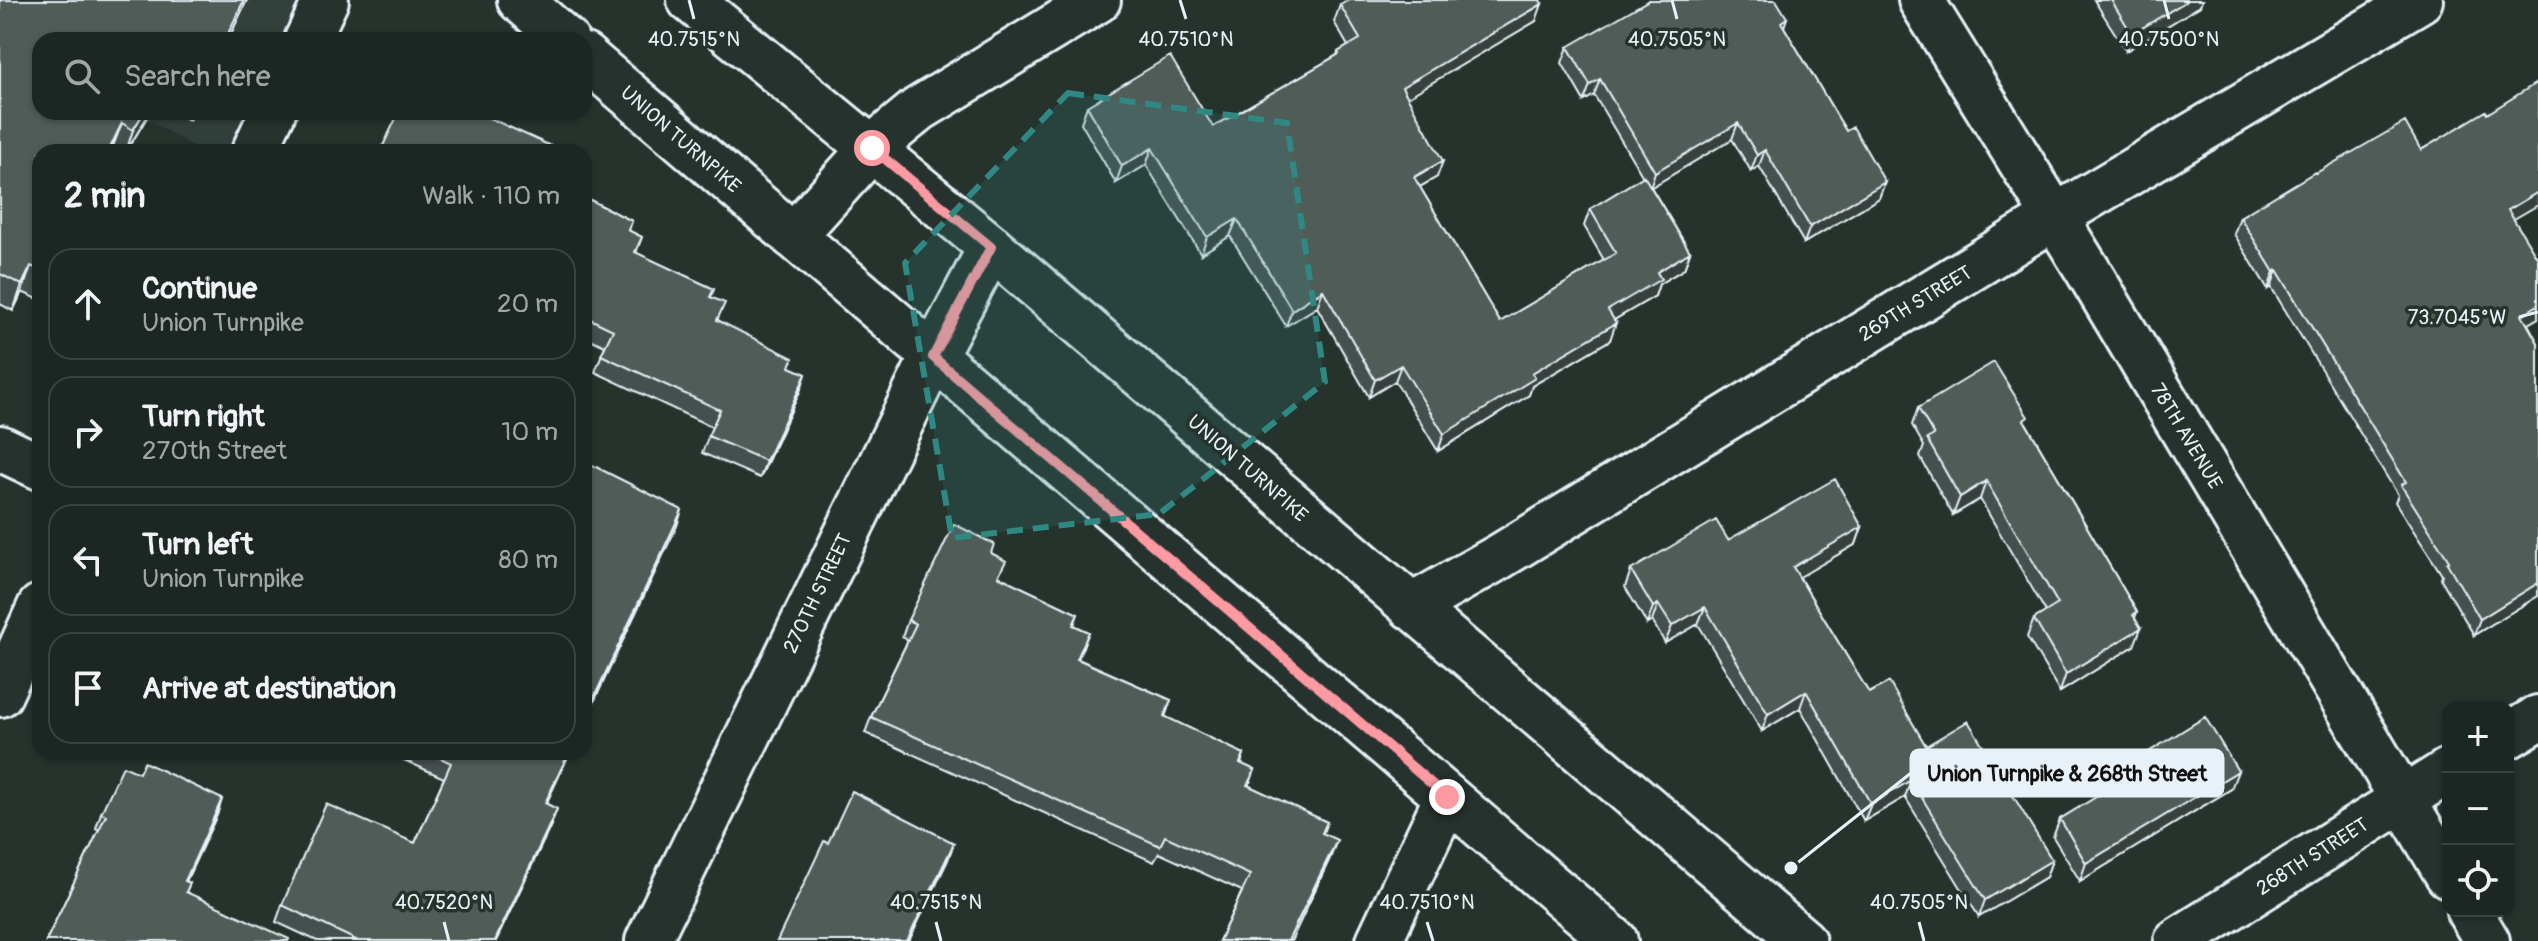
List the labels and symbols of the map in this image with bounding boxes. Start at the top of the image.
text: 40.7515°N [648,27,740,52]
text: 40.7510°N [1139,27,1233,52]
text: 40.7505°N [1628,27,1726,52]
text: 40.7500°N [2119,27,2219,52]
street label: UNION TURNPIKE [615,80,746,199]
route start [854,130,890,166]
street label: 269TH STREET [1854,260,1976,347]
text: 73.7045°W [2408,305,2506,330]
street label: 78TH AVENUE [2145,379,2228,494]
street label: UNION TURNPIKE [1182,409,1313,528]
street label: 270TH STREET [778,529,857,657]
callout: Union Turnpike & 268th Street [1911,750,2223,796]
text: Union Turnpike & 268th Street [1927,760,2208,788]
route end [1429,779,1465,815]
street label: 268TH STREET [2252,812,2373,901]
text: 40.7520°N [395,890,493,915]
text: 40.7515°N [890,890,982,915]
text: 40.7510°N [1380,890,1474,915]
text: 40.7505°N [1870,890,1968,915]

